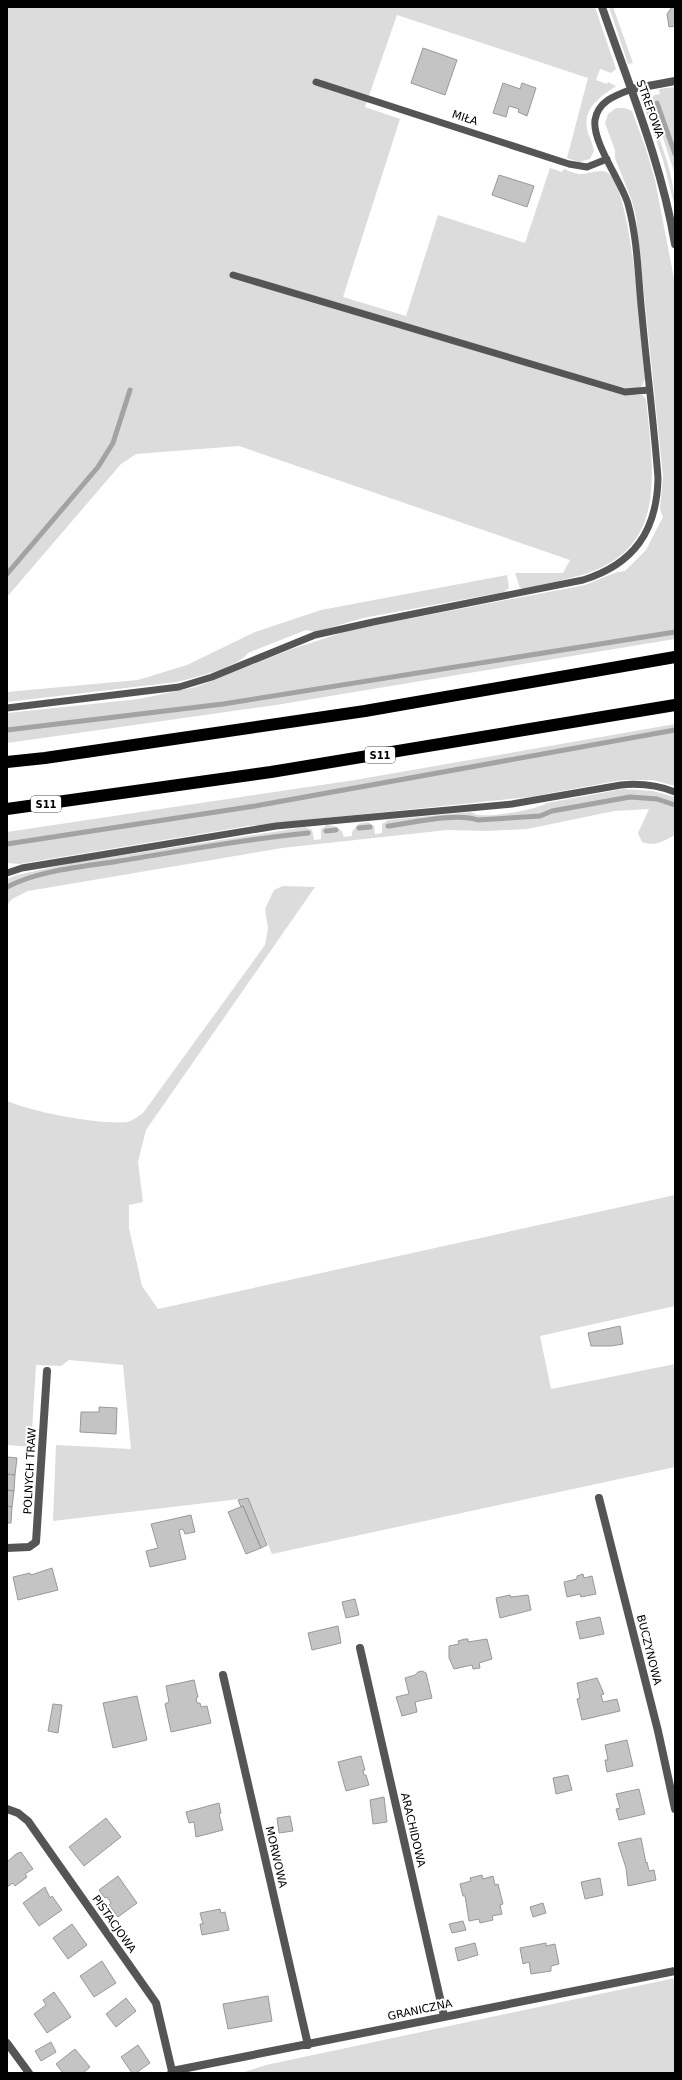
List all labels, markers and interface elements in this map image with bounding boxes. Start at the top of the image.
street label: STREFOWA [633,78,667,140]
street label: MIŁA [450,108,480,128]
road number: S11 [365,747,395,763]
road number: S11 [31,796,61,812]
street label: POLNYCH TRAW [21,1427,39,1515]
street label: BUCZYNOWA [634,1613,664,1687]
street label: ARACHIDOWA [398,1791,428,1869]
street label: MORWOWA [263,1825,289,1889]
street label: PISTACJOWA [89,1893,139,1956]
street label: GRANICZNA [387,1997,454,2023]

